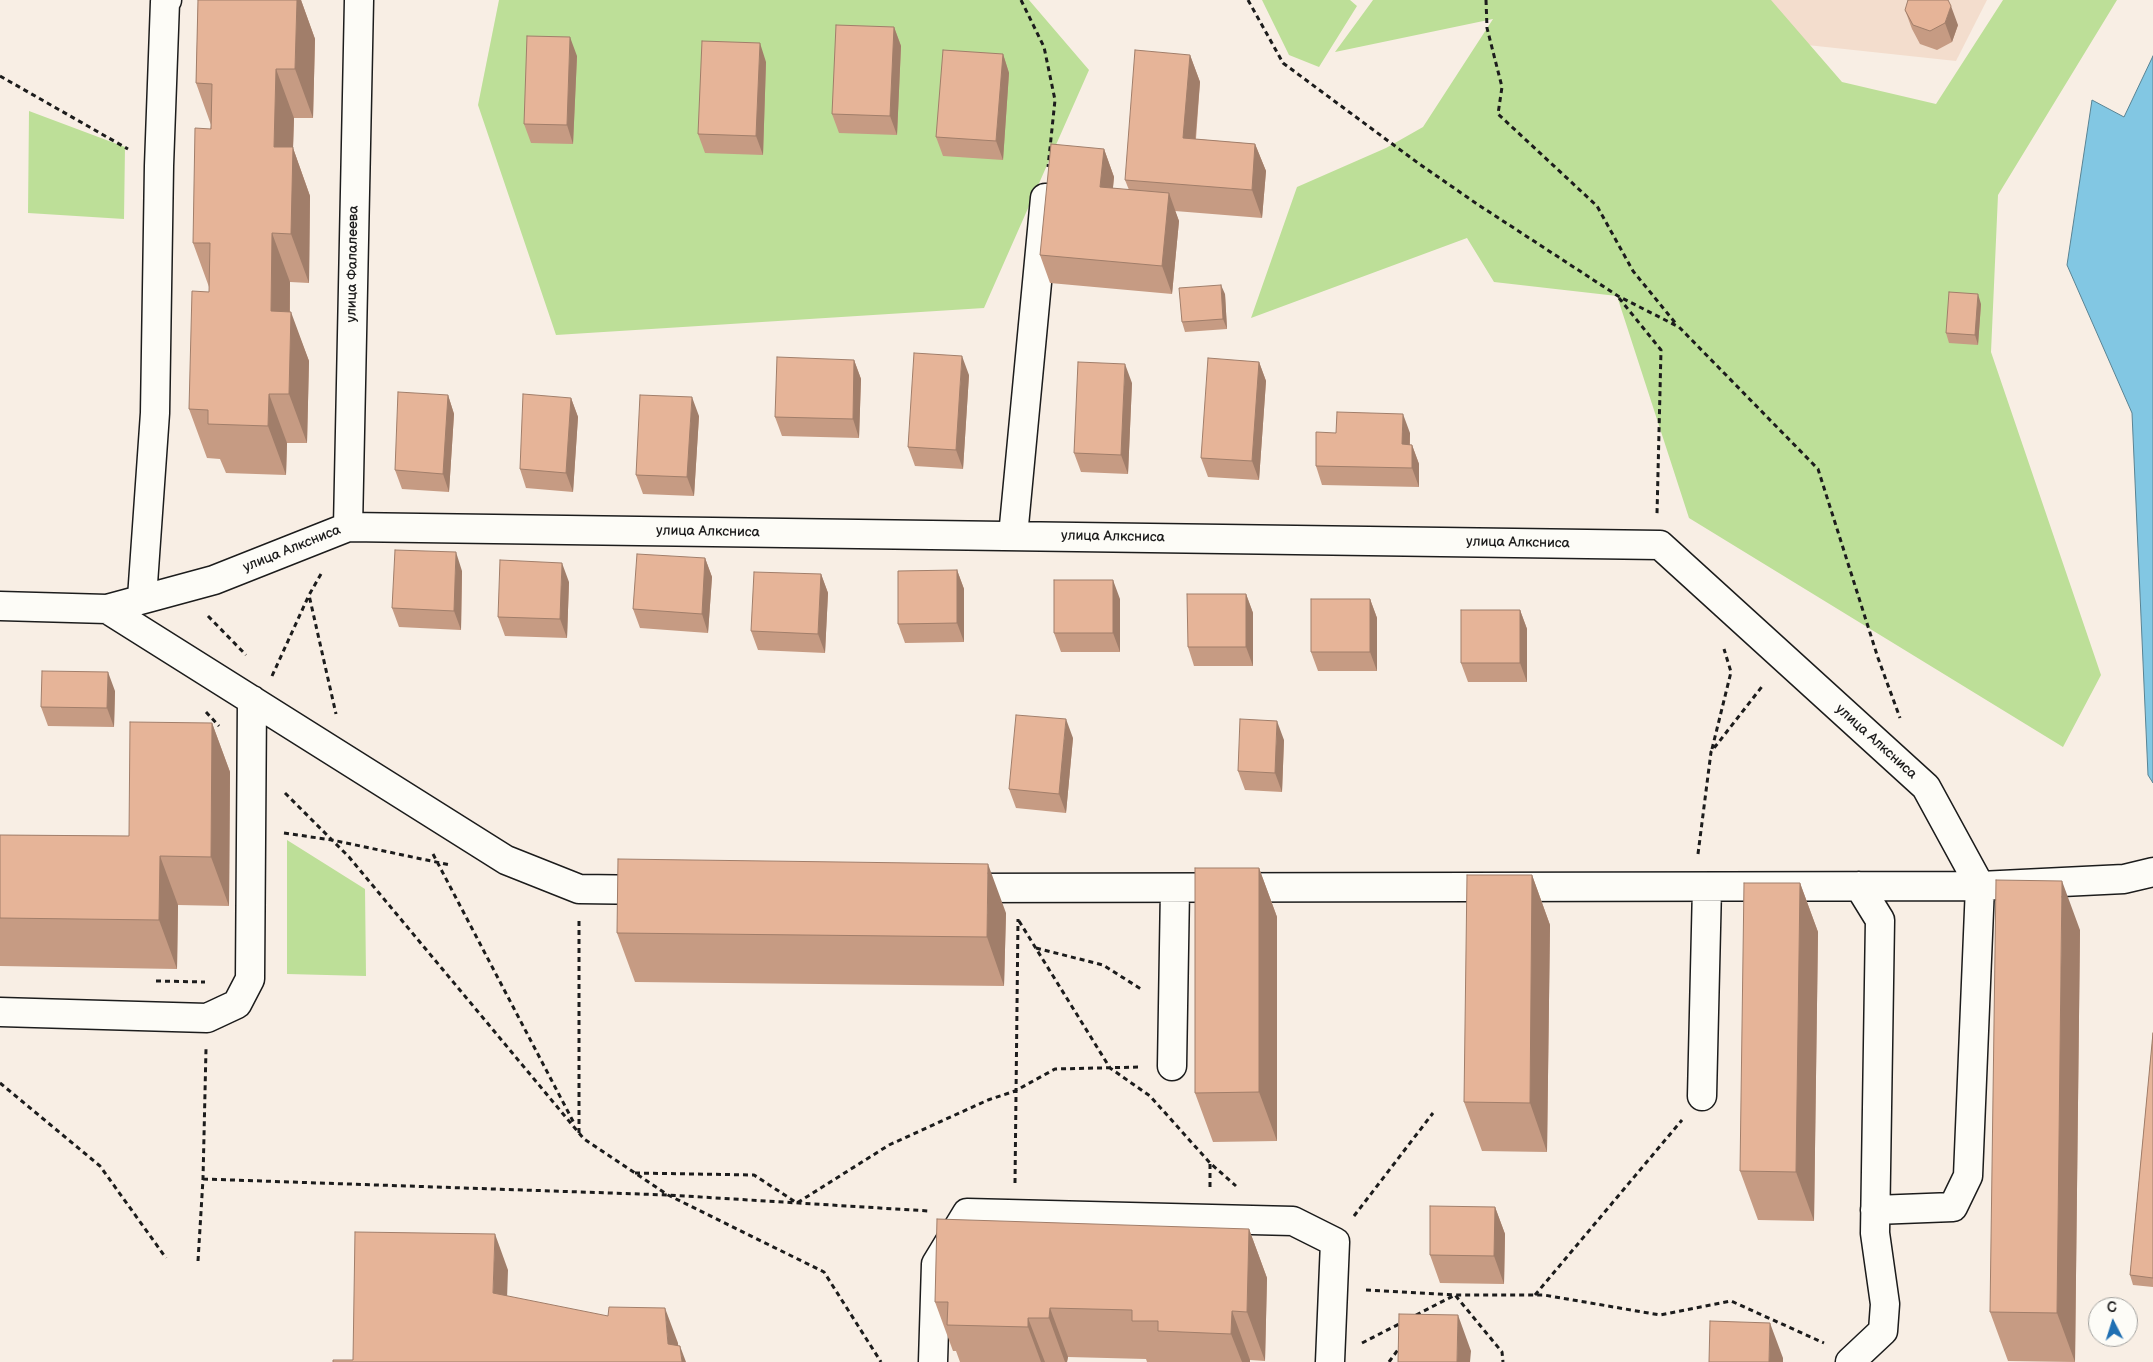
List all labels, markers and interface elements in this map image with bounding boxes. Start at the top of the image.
street label: улица Фалалеева [344,205,362,323]
street label: улица Алксниса [241,522,343,576]
street label: улица Алксниса [656,523,760,541]
street label: улица Алксниса [1061,528,1165,546]
street label: улица Алксниса [1466,534,1570,552]
street label: улица Алксниса [1832,701,1920,783]
north arrow [2088,1297,2138,1347]
text: С [2106,1299,2117,1316]

